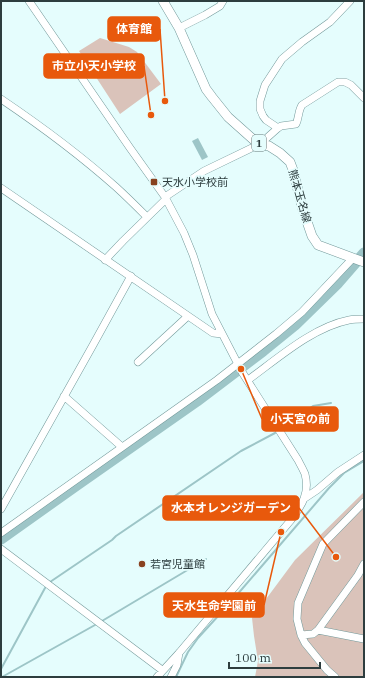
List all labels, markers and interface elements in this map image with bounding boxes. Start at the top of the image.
callout: 体育館 [108,17,160,41]
text: 体育館 [116,21,152,36]
callout: 市立小天小学校 [44,54,144,78]
text: 市立小天小学校 [52,58,136,73]
road number: 1 [252,135,266,151]
street label: 熊本玉名線 [286,168,314,224]
place label: 天水小学校前 [162,175,228,189]
marker: 天水小学校前 [149,177,159,187]
callout: 小天宮の前 [262,407,338,431]
text: 小天宮の前 [270,411,330,426]
callout: 水本オレンジガーデン [163,496,299,520]
text: 水本オレンジガーデン [171,500,291,515]
place label: 若宮児童館 [150,557,205,571]
marker: 若宮児童館 [137,559,147,569]
callout: 天水生命学園前 [164,593,264,617]
text: 天水生命学園前 [172,598,256,613]
scale bar [229,644,320,670]
text: 100 m [235,650,271,665]

